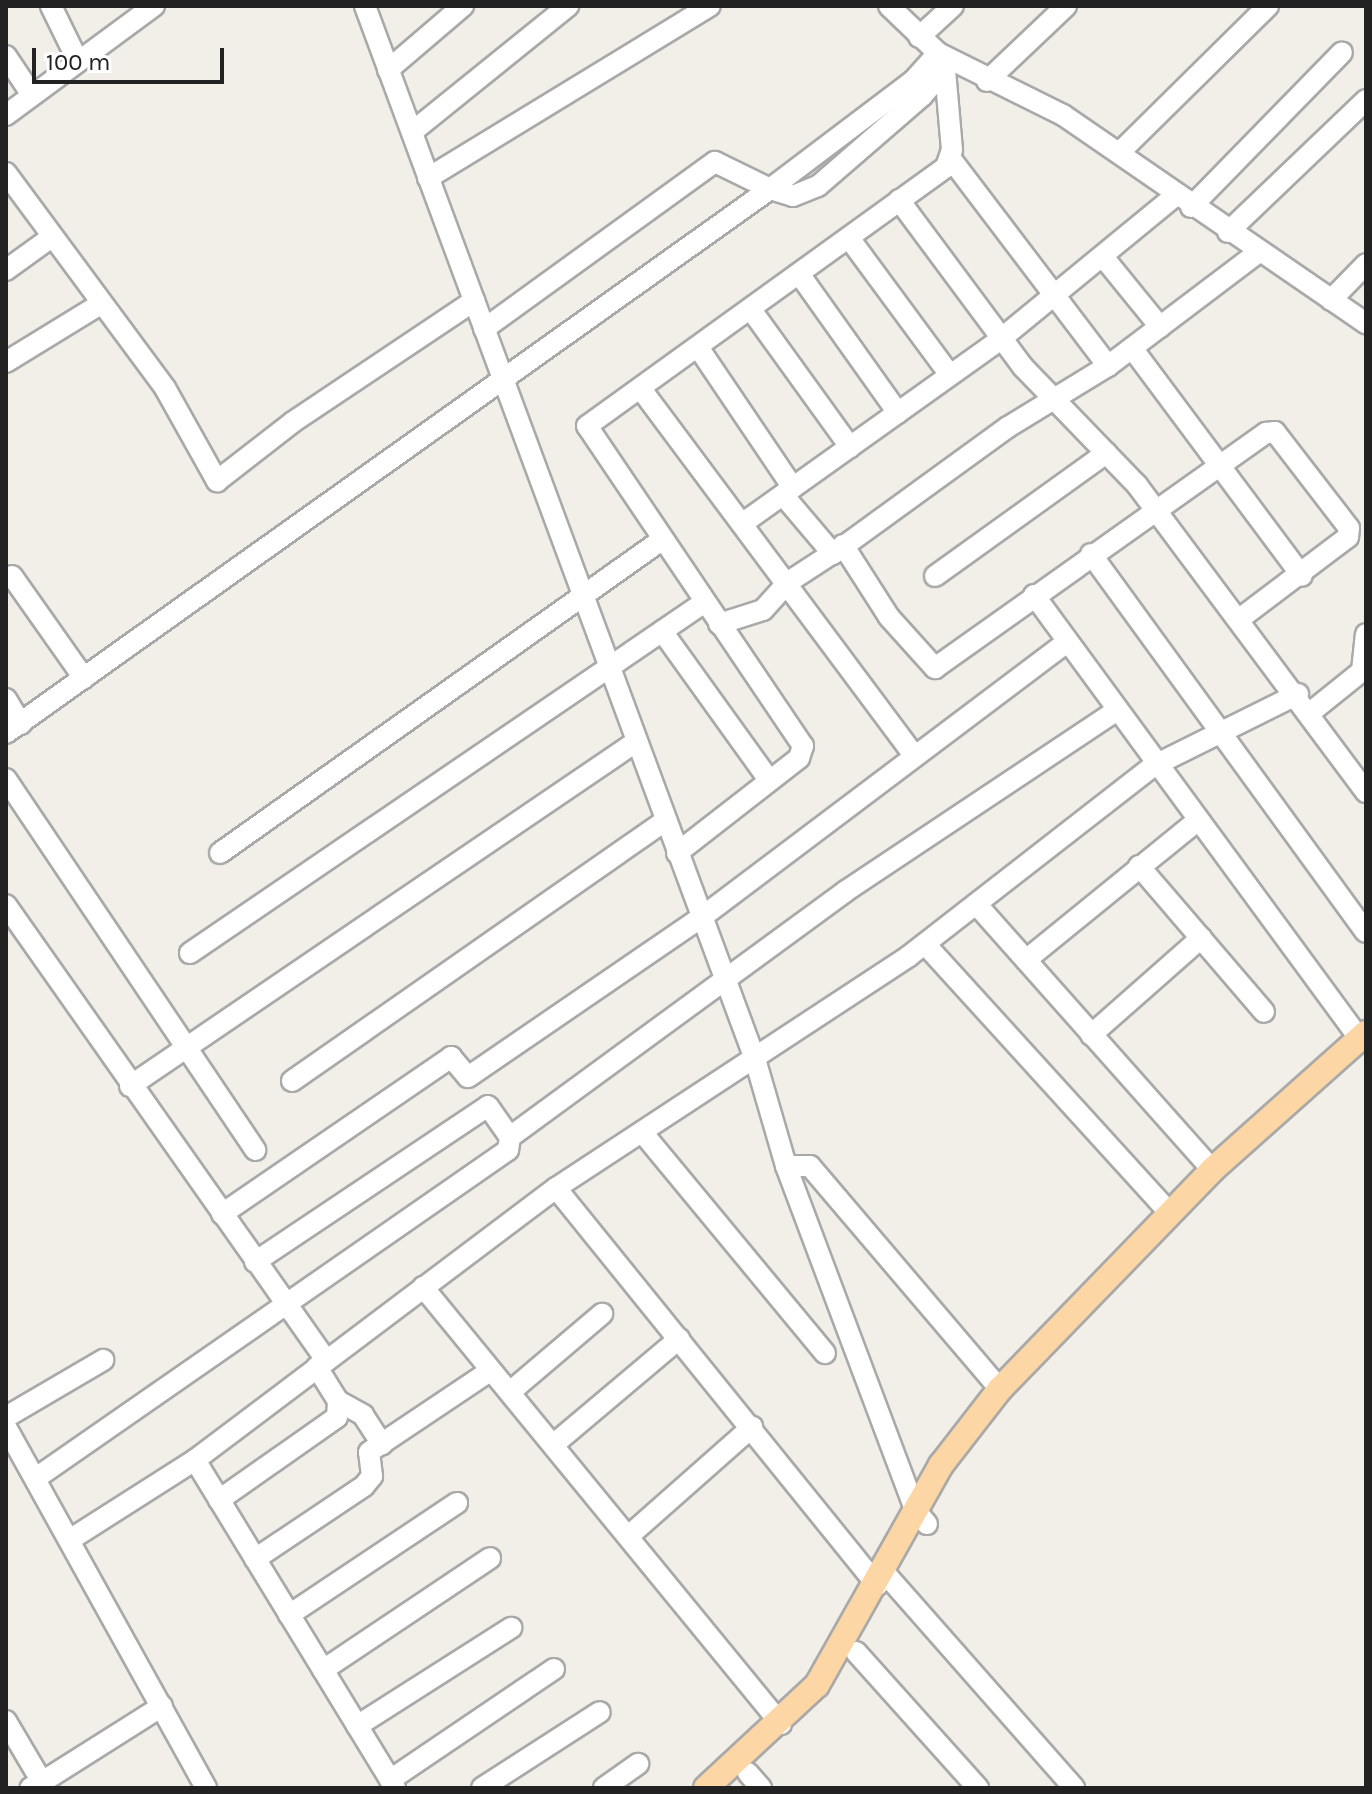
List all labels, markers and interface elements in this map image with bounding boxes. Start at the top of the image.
scale bar [36,32,228,82]
text: 100 m [46,48,111,76]

